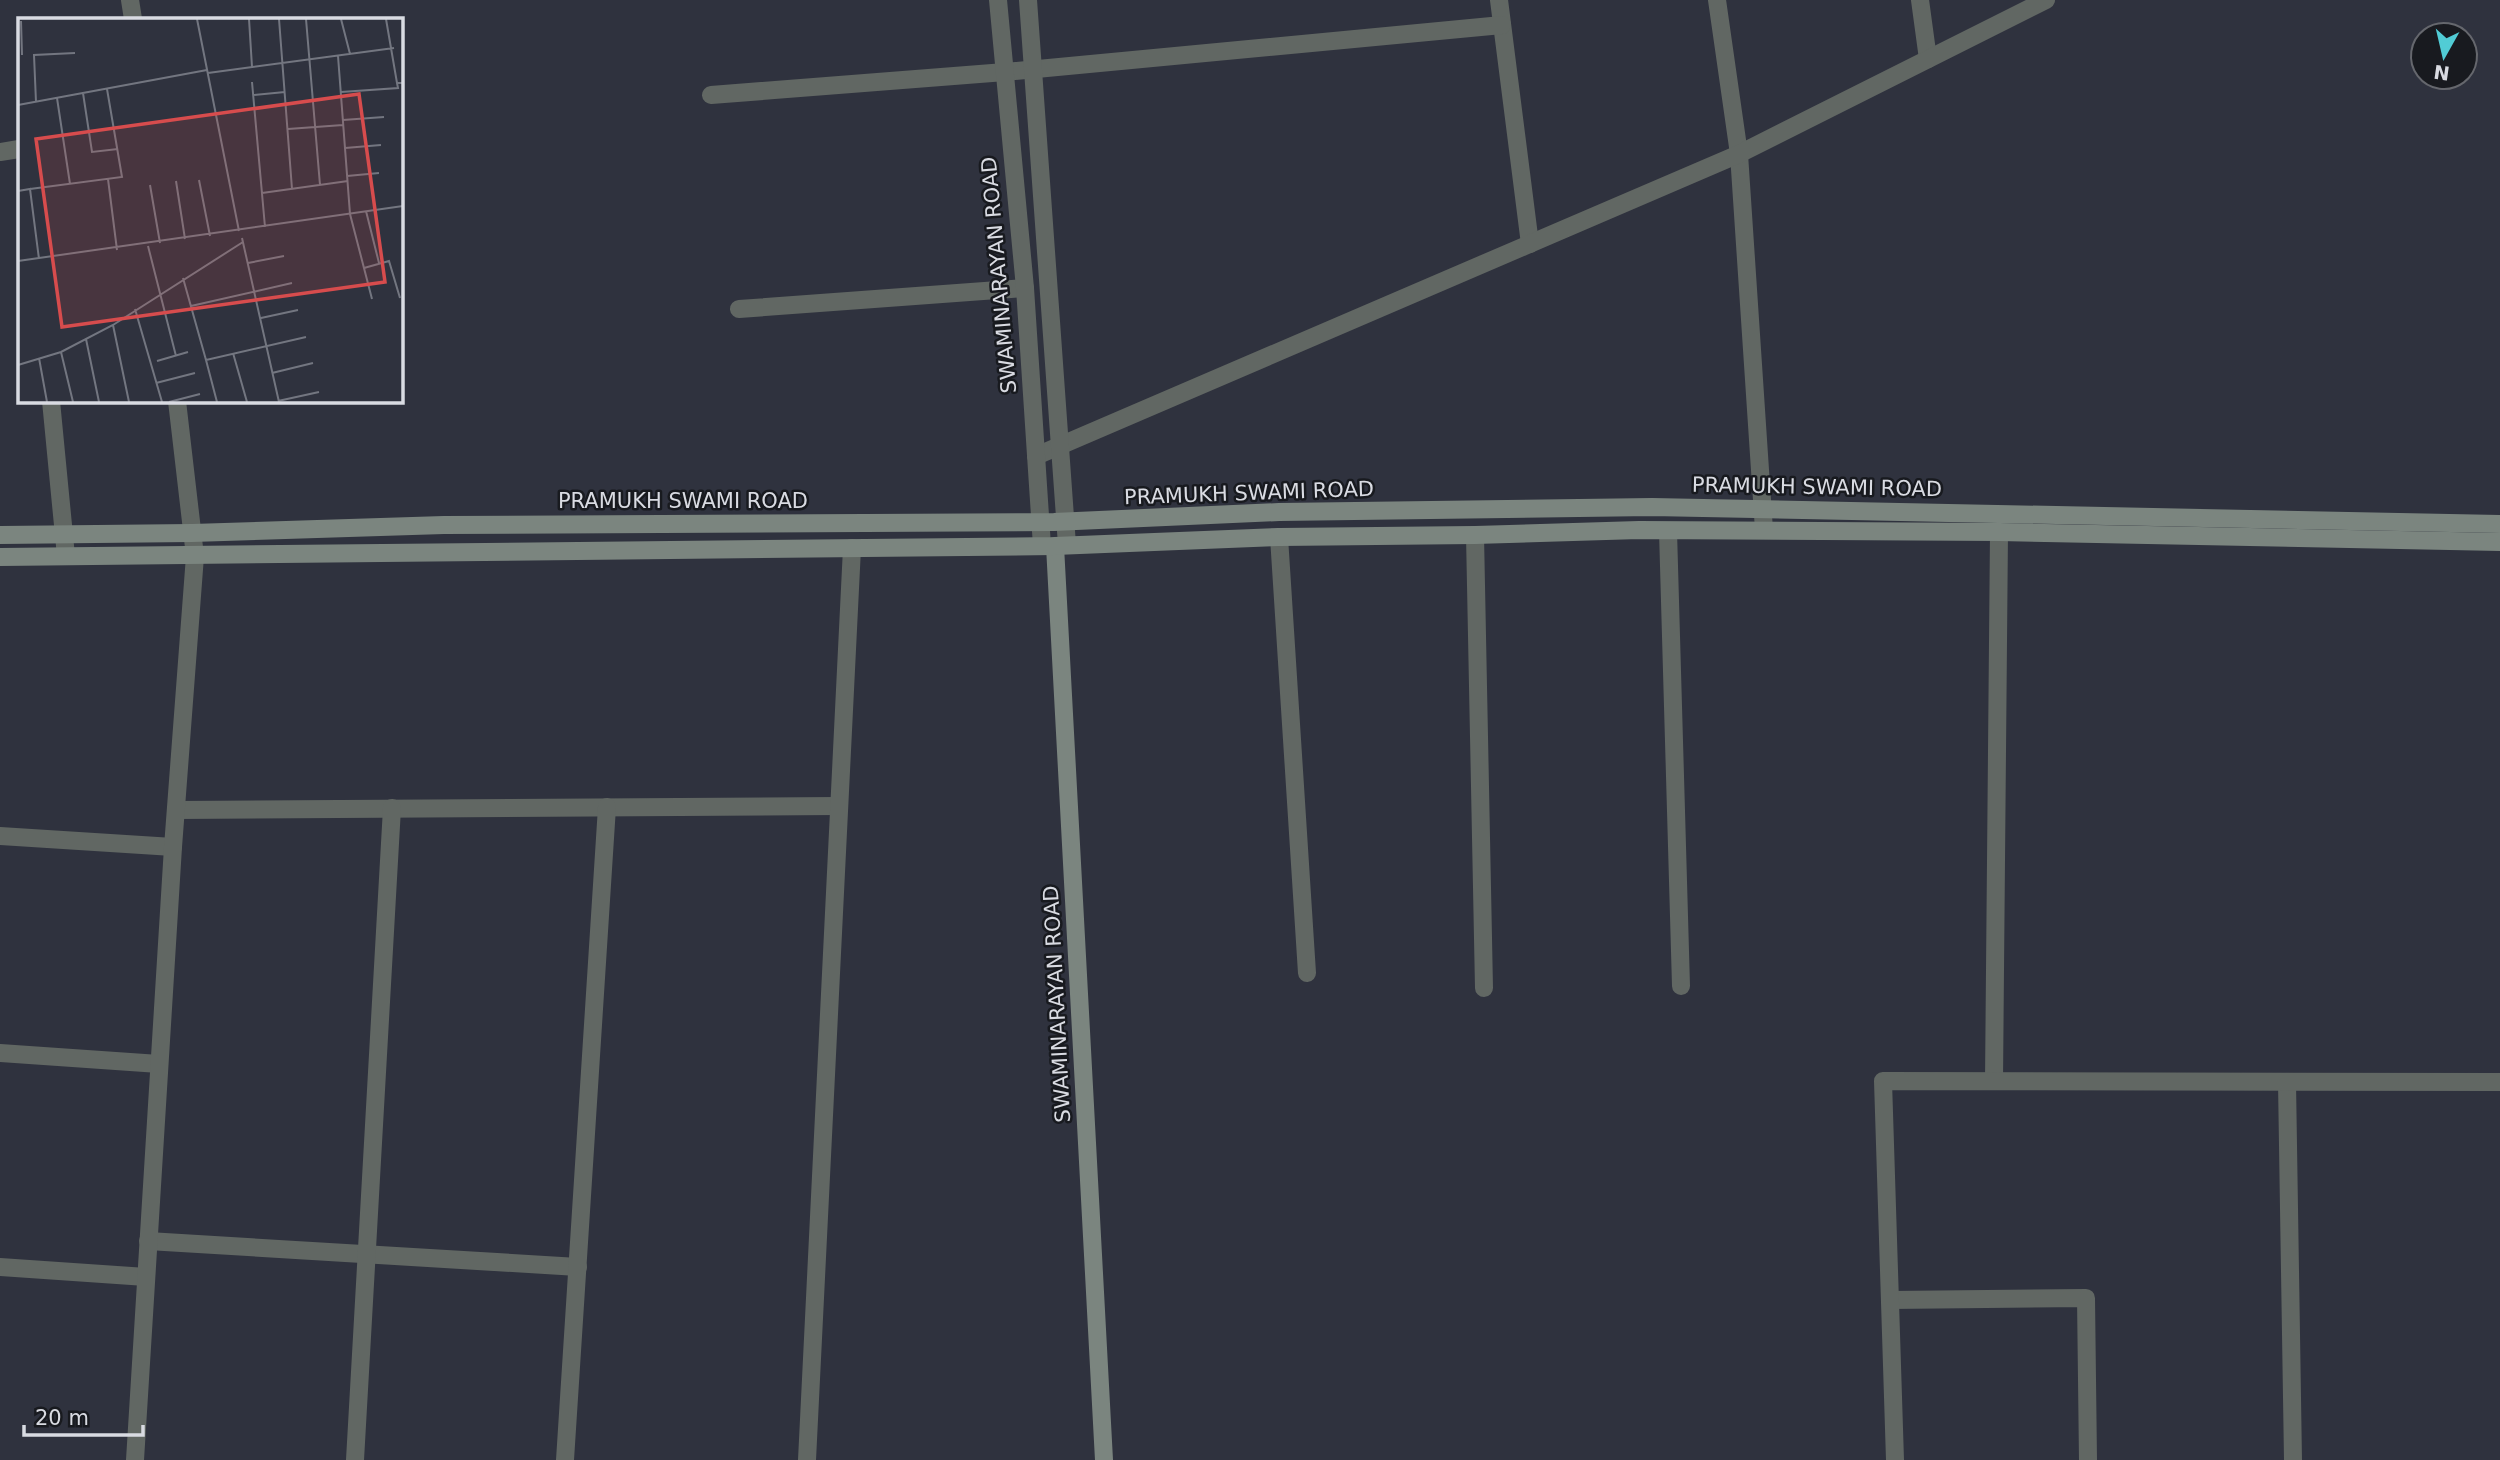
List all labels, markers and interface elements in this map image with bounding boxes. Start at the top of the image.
inset map [18,18,402,402]
north arrow [2409,21,2479,91]
text: N [2432,61,2451,85]
street label: SWAMINARAYAN ROAD [977,156,1021,394]
street label: PRAMUKH SWAMI ROAD [1692,473,1942,501]
street label: PRAMUKH SWAMI ROAD [1124,477,1374,509]
street label: PRAMUKH SWAMI ROAD [558,489,808,513]
street label: SWAMINARAYAN ROAD [1039,885,1075,1123]
scale bar [24,1394,144,1438]
text: 20 m [35,1406,89,1430]

